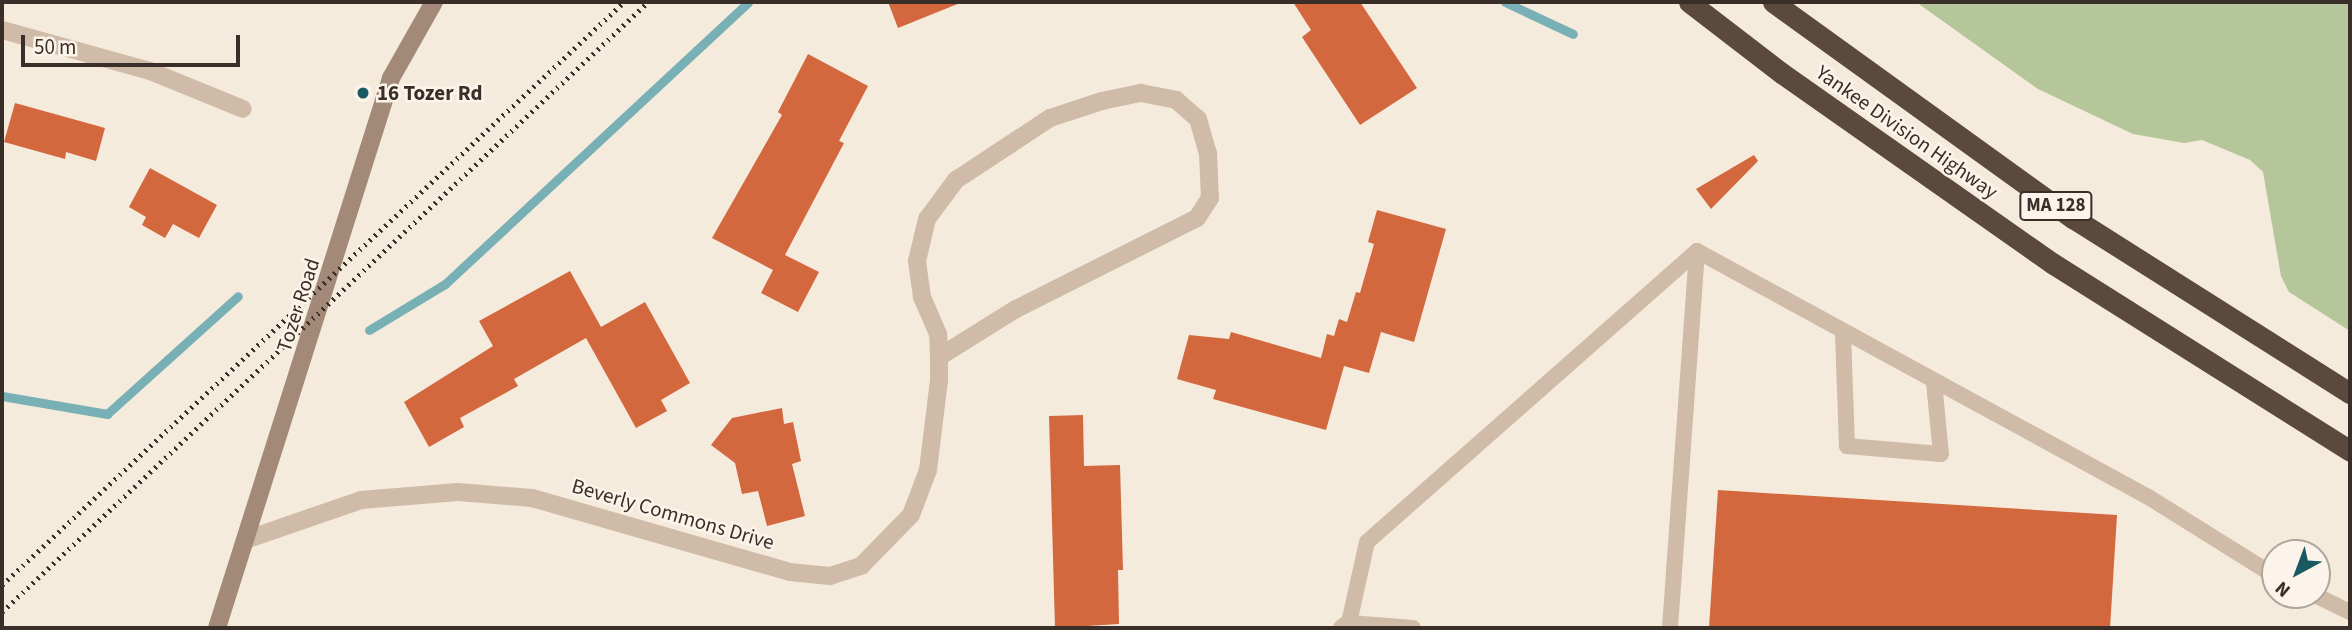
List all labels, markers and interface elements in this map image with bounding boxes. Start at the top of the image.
scale bar [24,21,243,65]
text: 50 m [34,32,76,62]
street label: Yankee Division Highway [1811,60,2003,204]
place label: 16 Tozer Rd [377,80,482,106]
marker: 16 Tozer Rd [355,85,371,101]
road number: MA 128 [2019,190,2093,222]
street label: Tozer Road [271,255,325,355]
street label: Beverly Commons Drive [569,473,777,555]
north arrow [2261,539,2331,609]
text: N [2270,574,2297,603]

